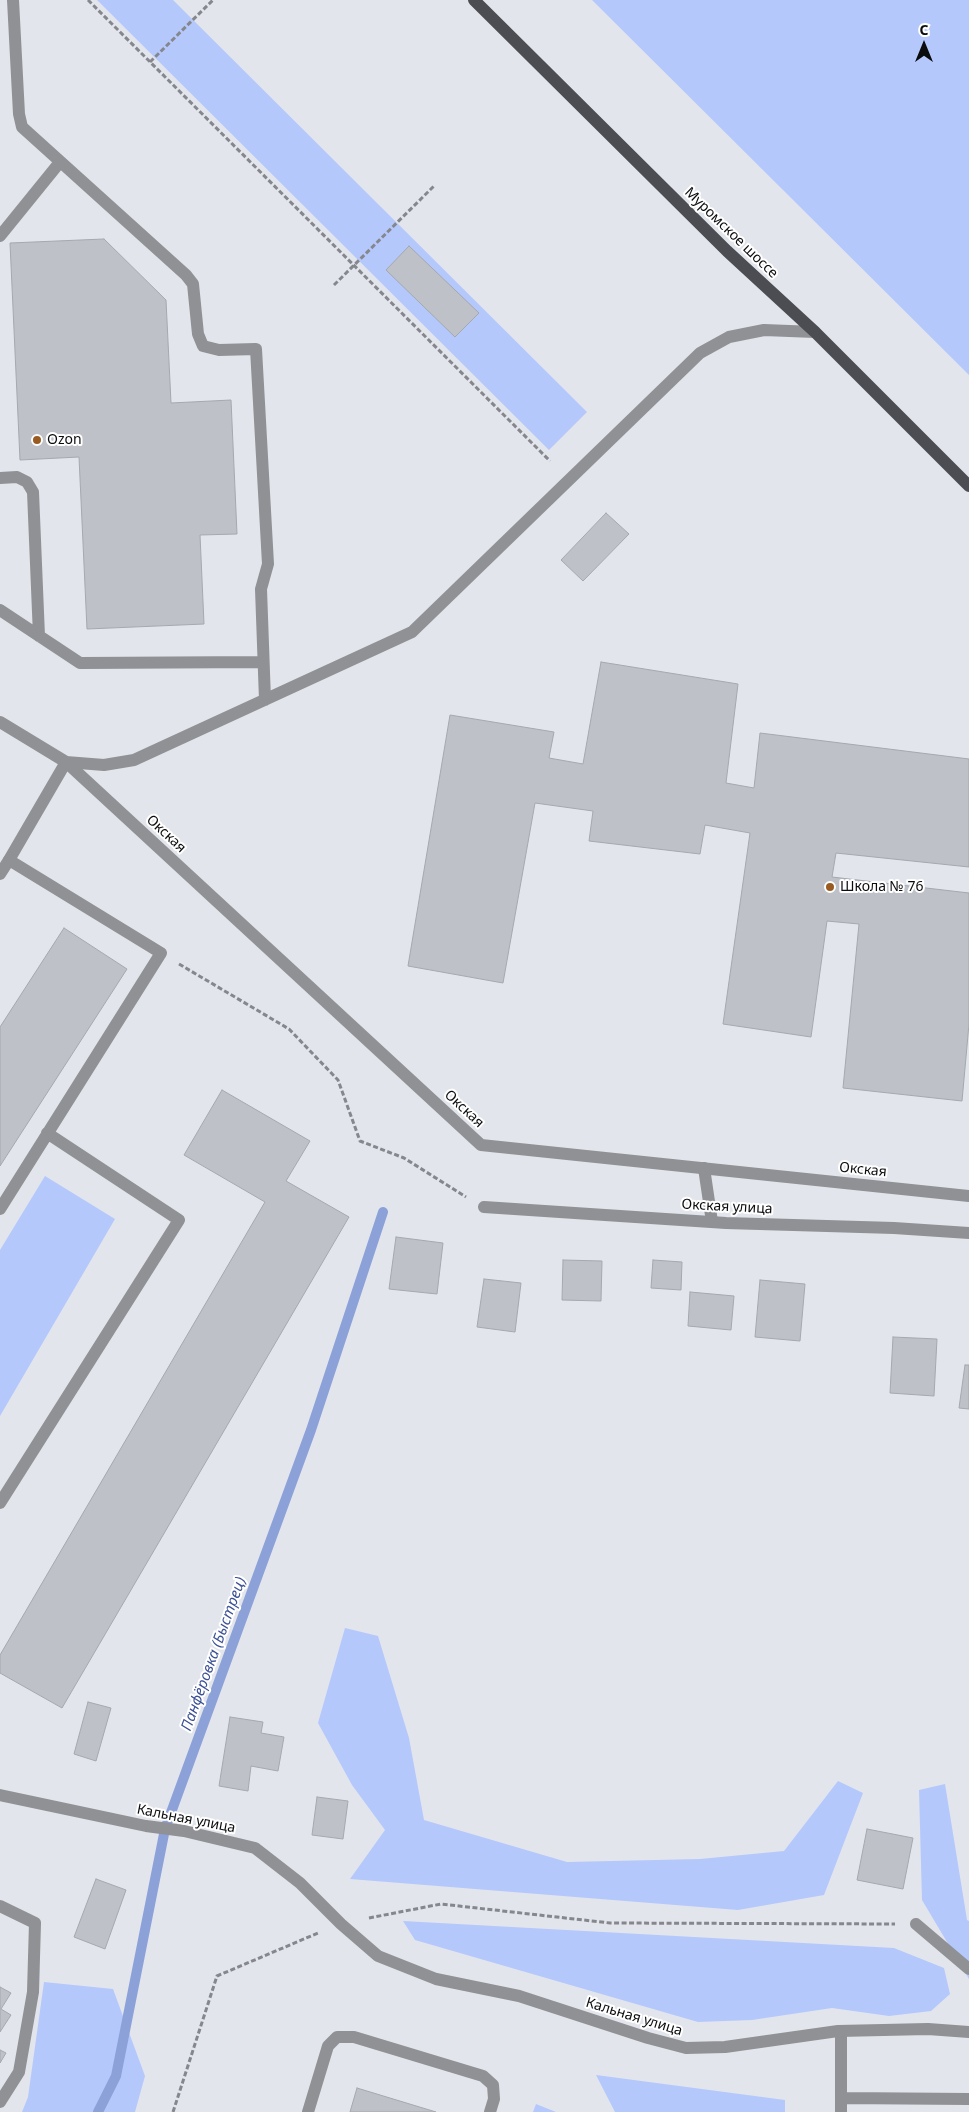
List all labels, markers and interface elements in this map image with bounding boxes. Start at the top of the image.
north arrow [899,20,949,70]
text: С [919,20,929,39]
street label: Муромское шоссе [681,184,781,282]
place label: Ozon [47,432,82,448]
marker: Ozon [31,434,43,446]
street label: Окская [143,812,189,856]
place label: Школа № 76 [840,879,924,895]
marker: Школа № 76 [824,881,836,893]
street label: Окская [441,1087,487,1131]
street label: Окская [838,1159,888,1181]
street label: Окская улица [681,1196,773,1218]
water label: Панфёровка (Быстрец) [178,1575,250,1733]
street label: Кальная улица [135,1801,237,1837]
street label: Кальная улица [584,1994,684,2040]

